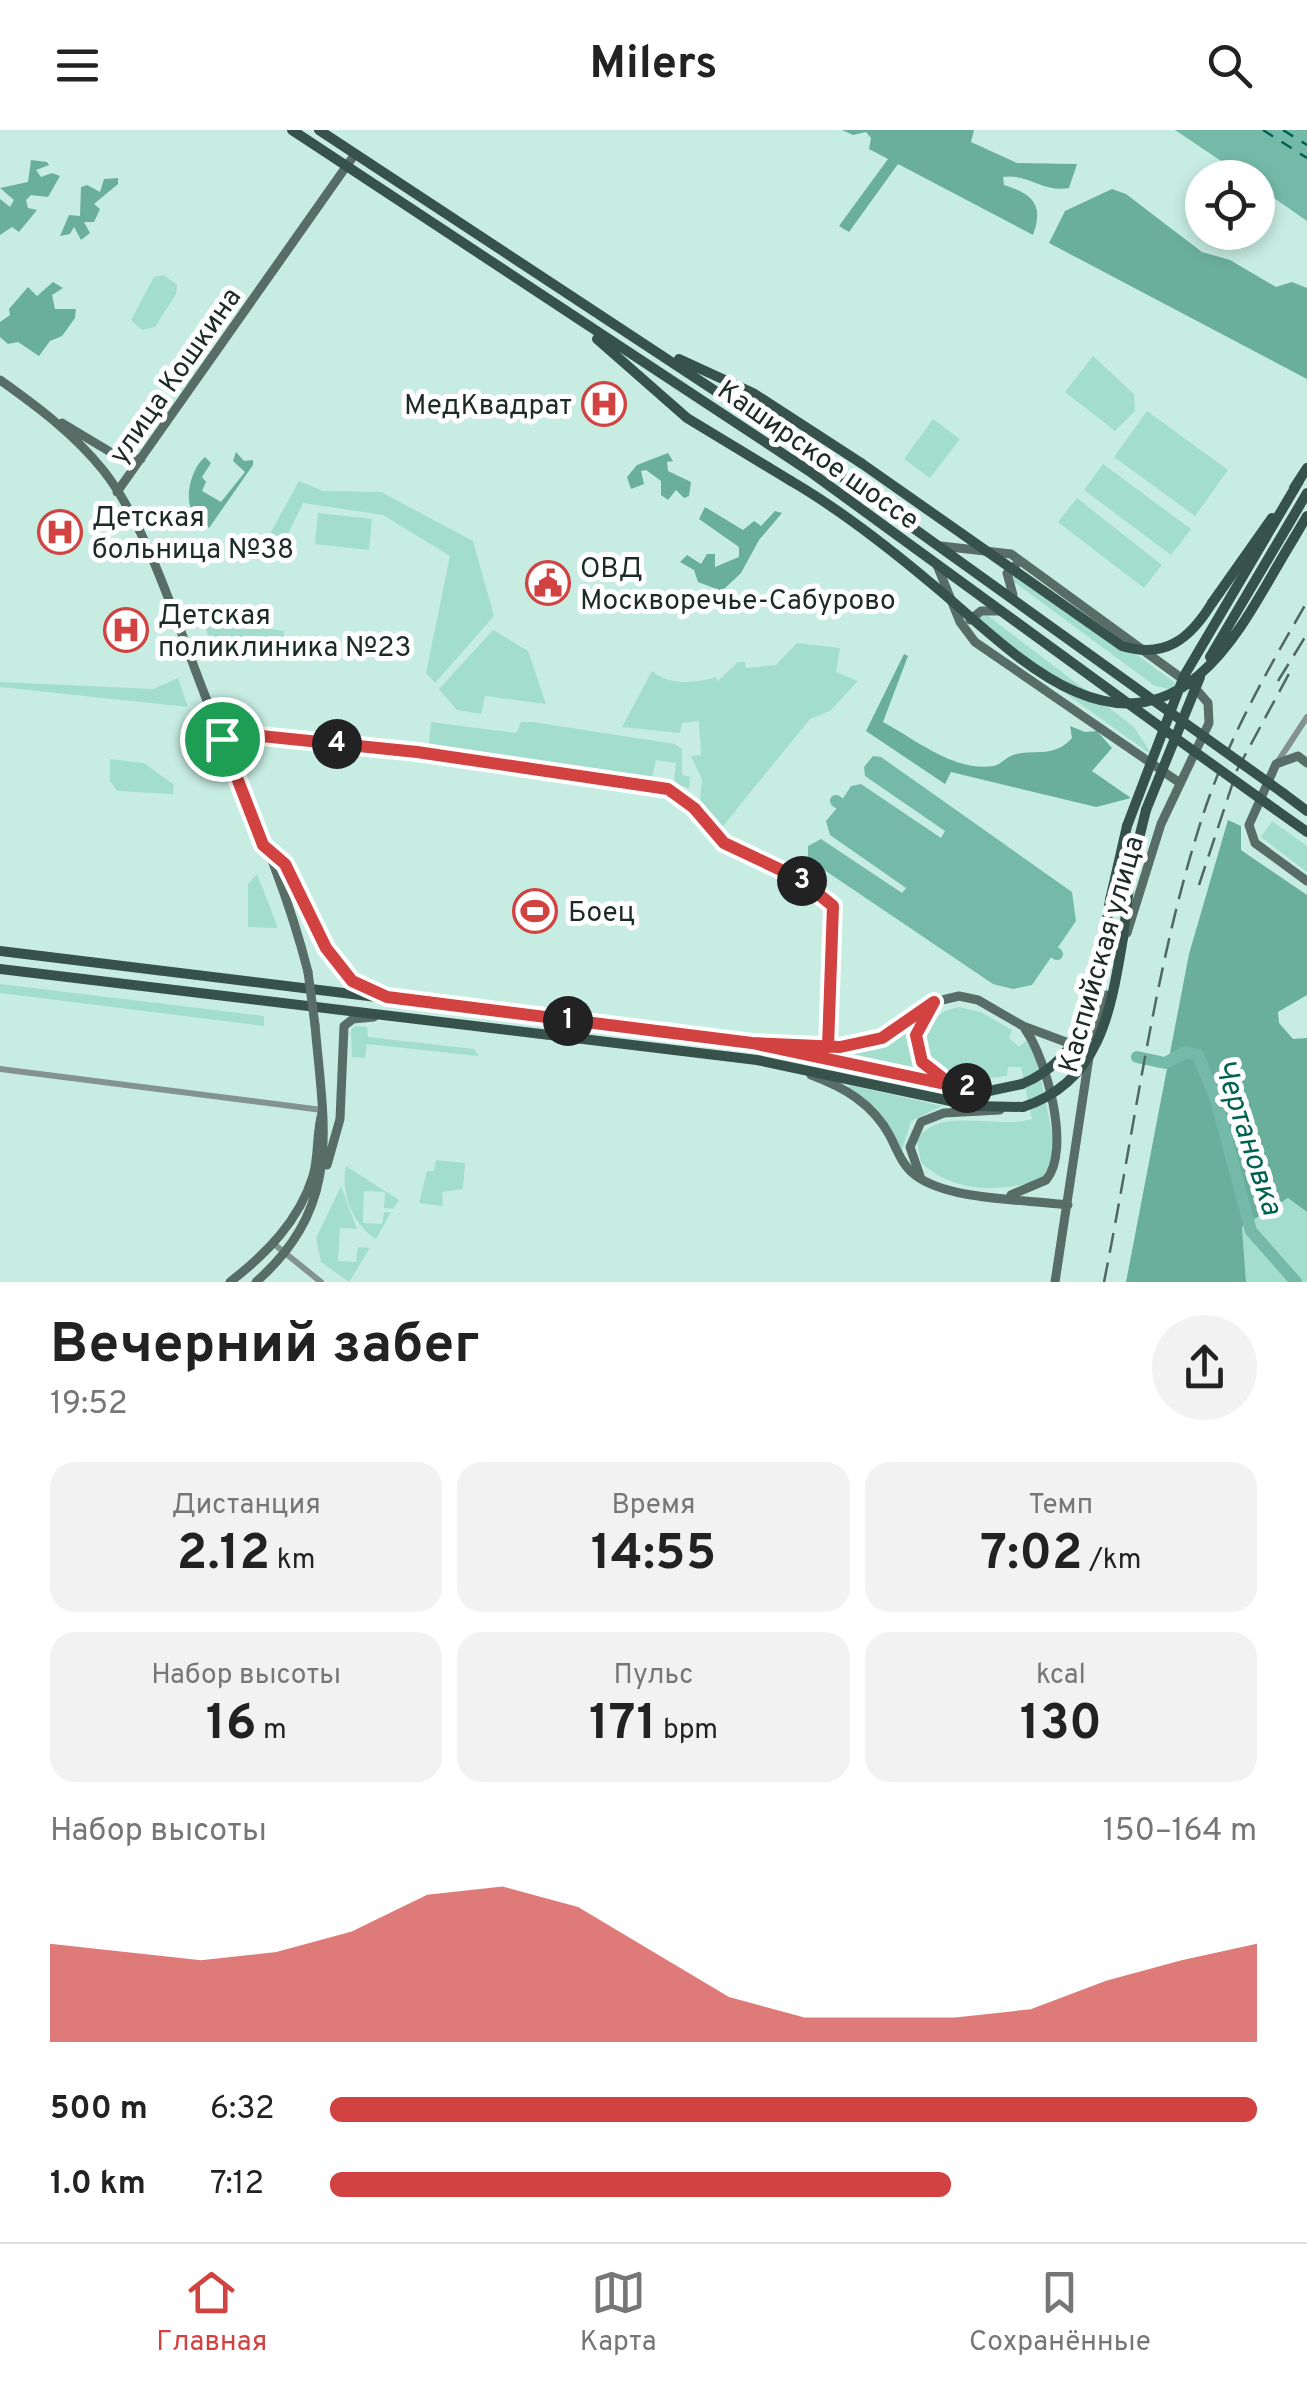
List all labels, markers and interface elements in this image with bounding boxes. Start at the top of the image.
text: Milers [590,37,717,94]
icon: menu [50,38,105,93]
icon: search [1202,38,1257,93]
map controls [1185,160,1275,250]
button: locate [1185,160,1275,250]
street label: улица Кошкина [102,281,251,472]
street label: Каширское шоссе [709,373,925,539]
hospital icon: МедКвадрат [581,381,627,427]
place label: МедКвадрат [404,389,572,425]
place label: Детская больница №38 [92,501,294,569]
hospital icon: Детская больница №38 [37,509,83,555]
place label: ОВД Москворечье-Сабурово [580,552,896,620]
public building icon: ОВД Москворечье-Сабурово [525,560,571,606]
place label: Детская поликлиника №23 [158,599,411,667]
hospital icon: Детская поликлиника №23 [103,607,149,653]
pin [180,697,265,782]
icon: arrive [195,712,250,767]
pin: 4 [312,719,362,769]
text: 4 [328,726,346,762]
street label: Каспийская улица [1052,832,1154,1077]
pin: 3 [777,856,827,906]
text: 3 [794,863,810,899]
sports icon: Боец [512,888,558,934]
place label: Боец [568,896,635,932]
pin: 1 [543,996,593,1046]
text: 1 [562,1003,574,1039]
water label: Чертановка [1204,1055,1289,1221]
pin: 2 [942,1063,992,1113]
text: 2 [958,1070,976,1106]
text: Вечерний забег [50,1312,479,1382]
button: share [1152,1315,1257,1420]
text: 19:52 [50,1385,128,1425]
text: Дистанция [172,1488,321,1524]
text: Время [611,1488,696,1524]
text: Темп [1029,1488,1093,1524]
text: 2.12 [177,1524,270,1587]
text: 14:55 [591,1524,716,1587]
text: 7:02 [980,1524,1083,1587]
text: km [270,1543,316,1579]
text: /km [1083,1543,1142,1579]
text: Набор высоты [151,1658,341,1694]
text: Пульс [614,1658,693,1694]
text: kcal [1036,1658,1086,1694]
text: 16 [206,1694,256,1757]
text: 171 [589,1694,657,1757]
text: 130 [1020,1694,1102,1757]
text: m [256,1713,287,1749]
text: bpm [657,1713,718,1749]
text: Набор высоты [50,1812,267,1852]
text: 150–164 m [1103,1812,1257,1852]
text: 500 m [50,2090,148,2130]
text: 6:32 [210,2090,275,2130]
text: 1.0 km [50,2165,146,2205]
text: 7:12 [210,2165,264,2205]
tab: Главная [156,2265,267,2361]
tab: Карта [580,2265,657,2361]
tab: Сохранённые [969,2265,1151,2361]

